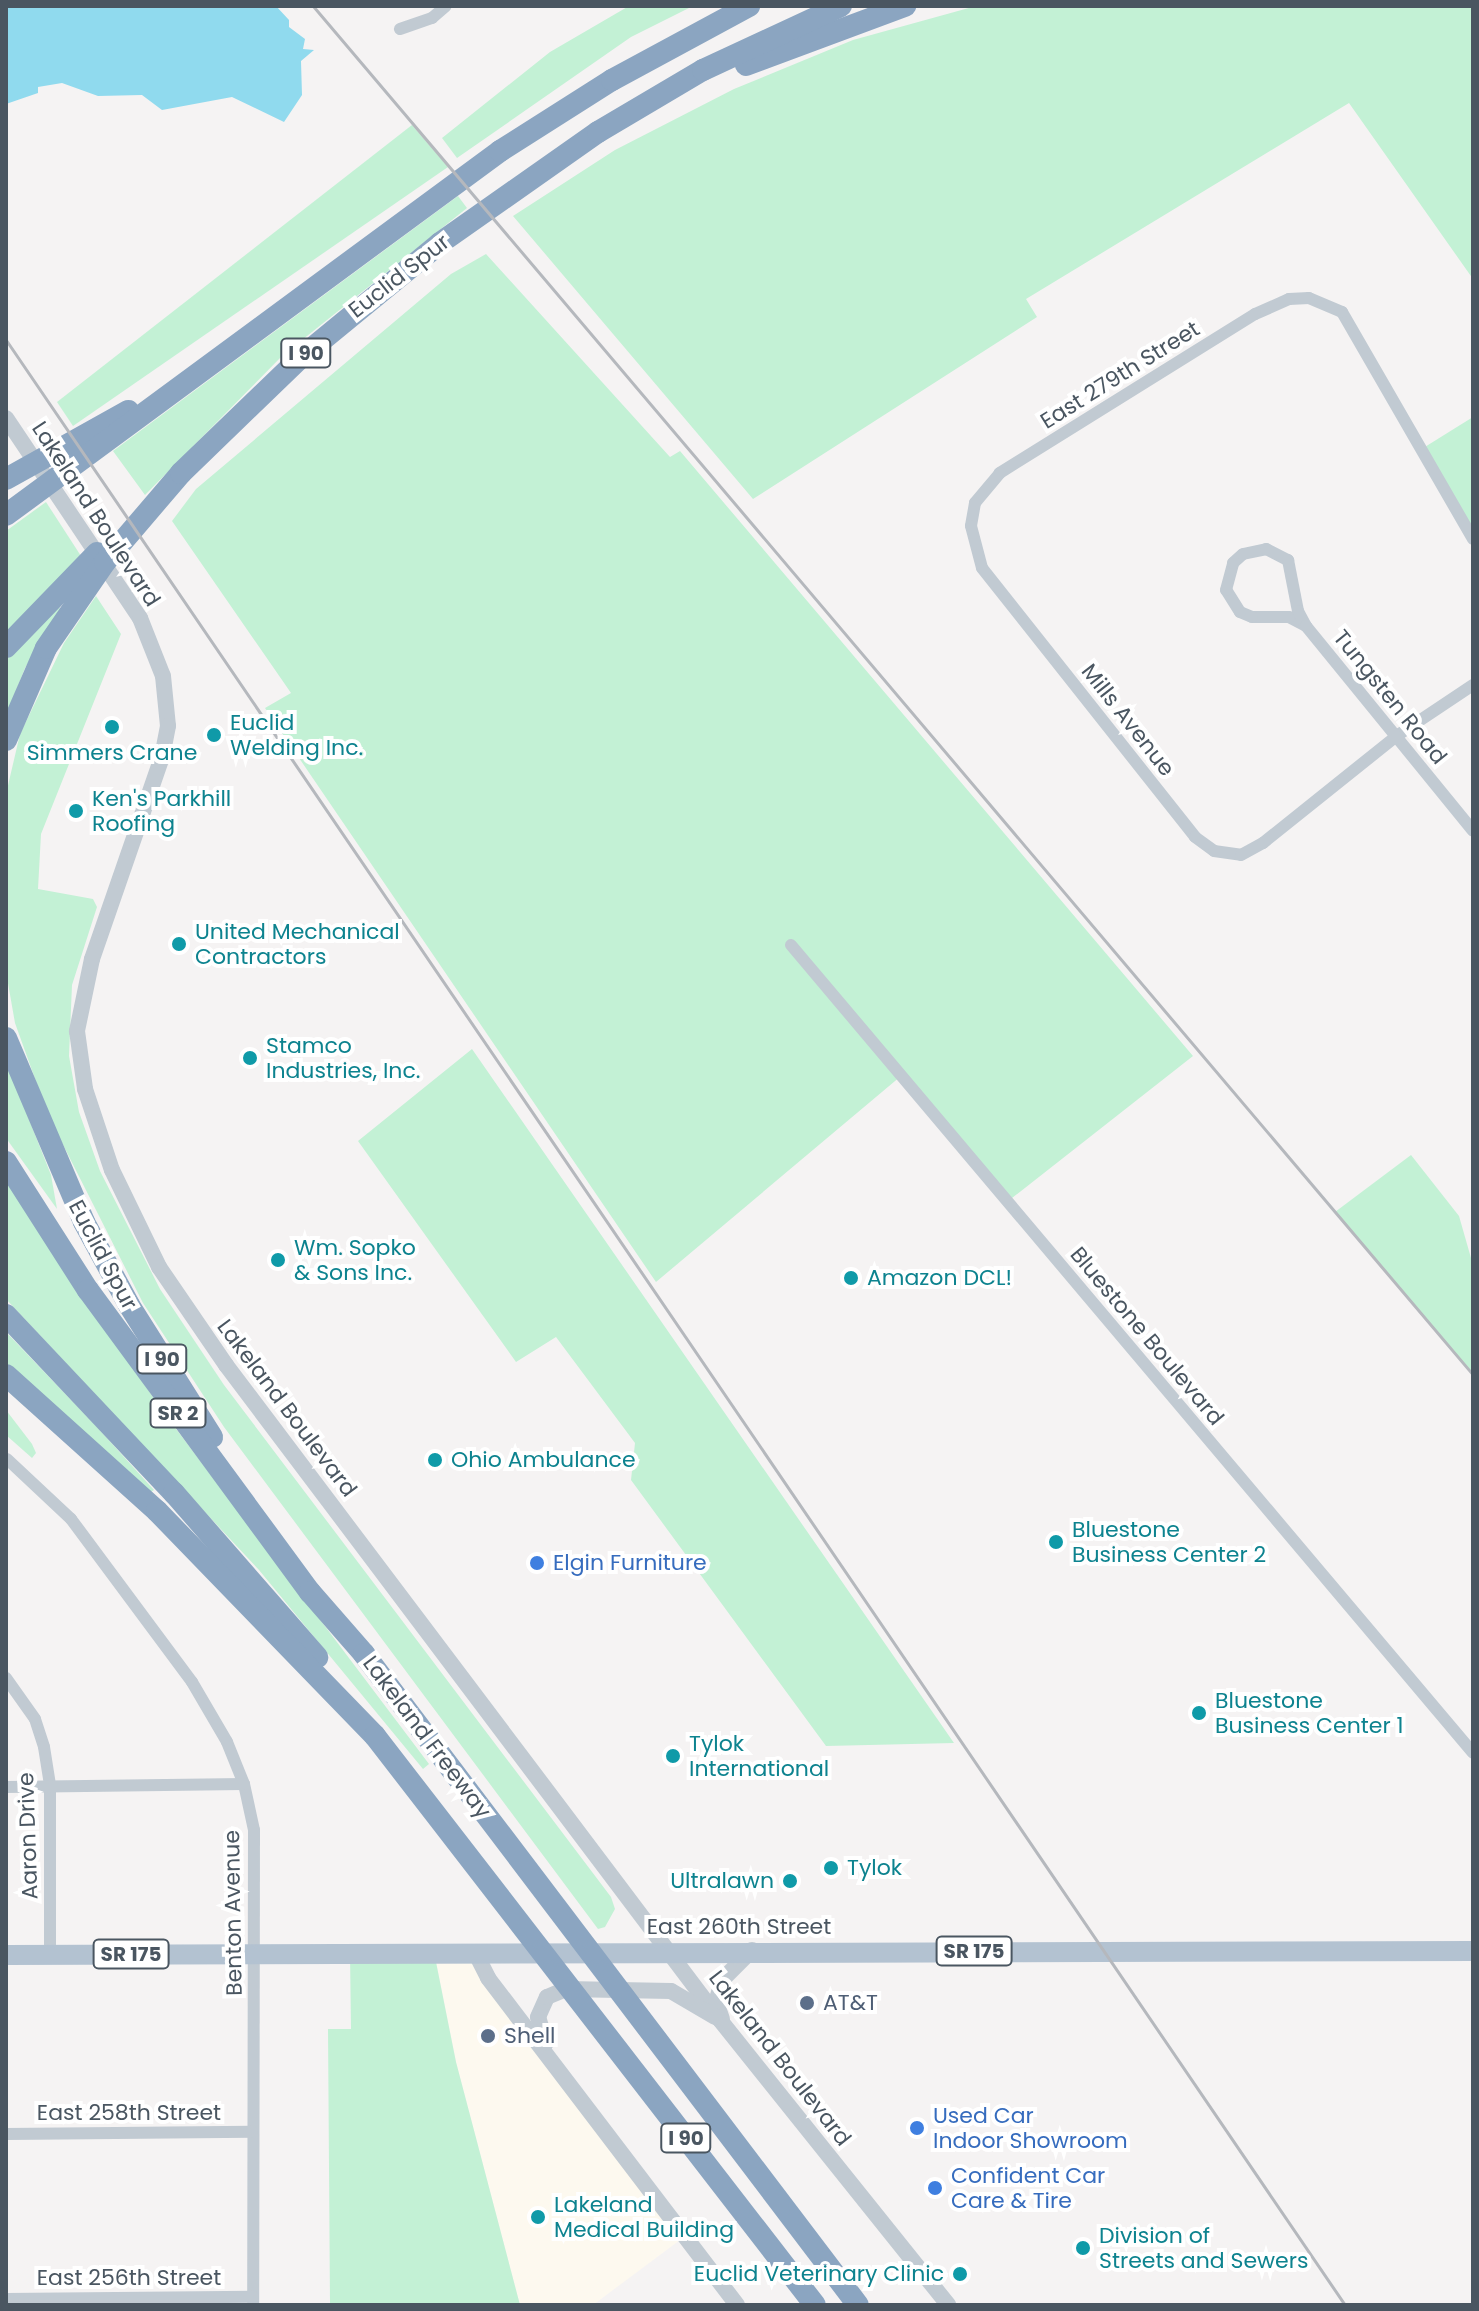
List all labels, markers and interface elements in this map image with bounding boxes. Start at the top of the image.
street label: Euclid Spur [343,229,455,323]
street label: East 279th Street [1036,315,1204,435]
road number: I 90 [280,337,332,369]
street label: Lakeland Boulevard [26,416,166,612]
street label: Tungsten Road [1328,624,1452,770]
street label: Mills Avenue [1076,659,1180,781]
place label: Euclid Welding Inc. [230,709,363,760]
marker: Simmers Crane [103,718,121,736]
marker: Euclid Welding Inc. [205,726,223,744]
place label: Simmers Crane [27,740,197,766]
place label: Ken's Parkhill Roofing [92,785,231,836]
marker: Ken's Parkhill Roofing [67,802,85,820]
place label: United Mechanical Contractors [195,918,400,970]
marker: United Mechanical Contractors [170,935,188,953]
place label: Stamco Industries, Inc. [266,1032,420,1084]
marker: Stamco Industries, Inc. [241,1049,259,1067]
street label: Euclid Spur [63,1196,143,1314]
place label: Wm. Sopko & Sons Inc. [294,1234,416,1286]
street label: Bluestone Boulevard [1065,1241,1229,1431]
marker: Wm. Sopko & Sons Inc. [269,1251,287,1269]
place label: Amazon DCL! [867,1265,1012,1291]
marker: Amazon DCL! [842,1269,860,1287]
street label: Lakeland Boulevard [212,1314,362,1502]
road number: I 90 [136,1343,188,1375]
road number: SR 2 [148,1397,208,1429]
place label: Ohio Ambulance [451,1447,636,1473]
marker: Ohio Ambulance [426,1451,444,1469]
place label: Bluestone Business Center 2 [1072,1516,1266,1568]
marker: Bluestone Business Center 2 [1047,1533,1065,1551]
place label: Elgin Furniture [553,1550,707,1576]
marker: Elgin Furniture [528,1554,546,1572]
street label: Lakeland Freeway [357,1651,497,1823]
place label: Bluestone Business Center 1 [1215,1687,1403,1738]
marker: Bluestone Business Center 1 [1190,1704,1208,1722]
place label: Tylok International [689,1730,829,1782]
marker: Tylok International [664,1747,682,1765]
street label: Aaron Drive [13,1772,43,1900]
street label: Benton Avenue [218,1830,248,1996]
place label: Tylok [847,1855,902,1881]
marker: Tylok [822,1859,840,1877]
place label: Ultralawn [670,1868,774,1894]
marker: Ultralawn [781,1872,799,1890]
street label: East 260th Street [647,1914,831,1940]
road number: SR 175 [934,1935,1014,1967]
road number: SR 175 [91,1938,171,1970]
street label: Lakeland Boulevard [703,1965,857,2151]
place label: AT&T [823,1990,878,2016]
marker: AT&T [798,1994,816,2012]
place label: Shell [504,2023,555,2049]
marker: Shell [479,2027,497,2045]
street label: East 258th Street [37,2100,221,2126]
place label: Used Car Indoor Showroom [933,2102,1128,2154]
marker: Used Car Indoor Showroom [908,2119,926,2137]
road number: I 90 [660,2122,712,2154]
place label: Confident Car Care & Tire [951,2162,1105,2214]
marker: Confident Car Care & Tire [926,2179,944,2197]
place label: Lakeland Medical Building [554,2191,734,2242]
marker: Lakeland Medical Building [529,2208,547,2226]
place label: Division of Streets and Sewers [1099,2222,1308,2274]
marker: Division of Streets and Sewers [1074,2239,1092,2257]
place label: Euclid Veterinary Clinic [694,2261,944,2287]
street label: East 256th Street [37,2265,221,2291]
marker: Euclid Veterinary Clinic [951,2265,969,2283]

